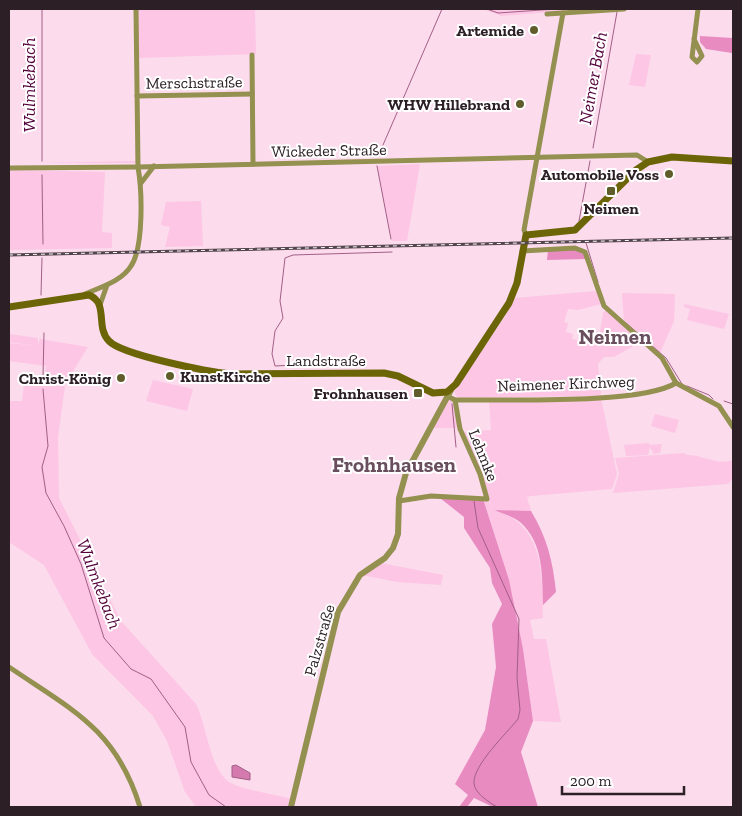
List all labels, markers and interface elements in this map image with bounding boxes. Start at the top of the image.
place label: Artemide [456,21,524,40]
marker: Artemide [528,24,540,36]
water label: Neimer Bach [574,30,612,126]
water label: Wulmkebach [18,38,40,132]
street label: Merschstraße [145,72,243,93]
place label: WHW Hillebrand [387,95,510,114]
marker: WHW Hillebrand [514,98,526,110]
street label: Wickeder Straße [271,140,387,161]
place label: Automobile Voss [541,165,659,184]
marker: Automobile Voss [663,168,675,180]
marker: Neimen [605,185,617,197]
place label: Neimen [583,199,639,218]
district label: Neimen [579,324,652,349]
street label: Landstraße [286,351,366,370]
place label: KunstKirche [180,367,271,386]
place label: Christ-König [19,369,111,388]
marker: KunstKirche [164,370,176,382]
marker: Christ-König [115,372,127,384]
street label: Neimener Kirchweg [497,372,635,395]
place label: Frohnhausen [313,384,409,403]
marker: Frohnhausen [412,387,424,399]
street label: Lehmke [465,426,503,484]
district label: Frohnhausen [332,452,457,477]
water label: Wulmkebach [72,536,126,632]
street label: Palzstraße [300,602,339,678]
scale bar [562,764,684,796]
text: 200 m [570,772,611,790]

